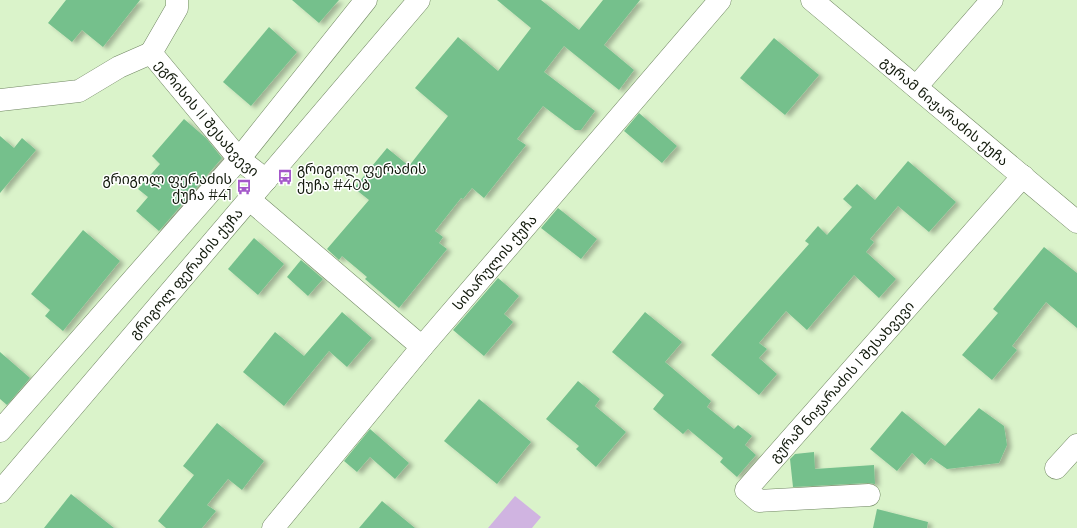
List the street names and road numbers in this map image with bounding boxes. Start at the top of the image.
street label: გურამ ნიჟარაძის ქუჩა [877,52,1012,170]
street label: ეგრისის II შესახვევი [151,56,263,180]
street label: გრიგოლ ფერაძის ქუჩა [125,204,247,343]
street label: სიხარულის ქუჩა [449,211,541,314]
street label: გურამ ნიჟარაძის I შესახვევი [766,297,918,466]

